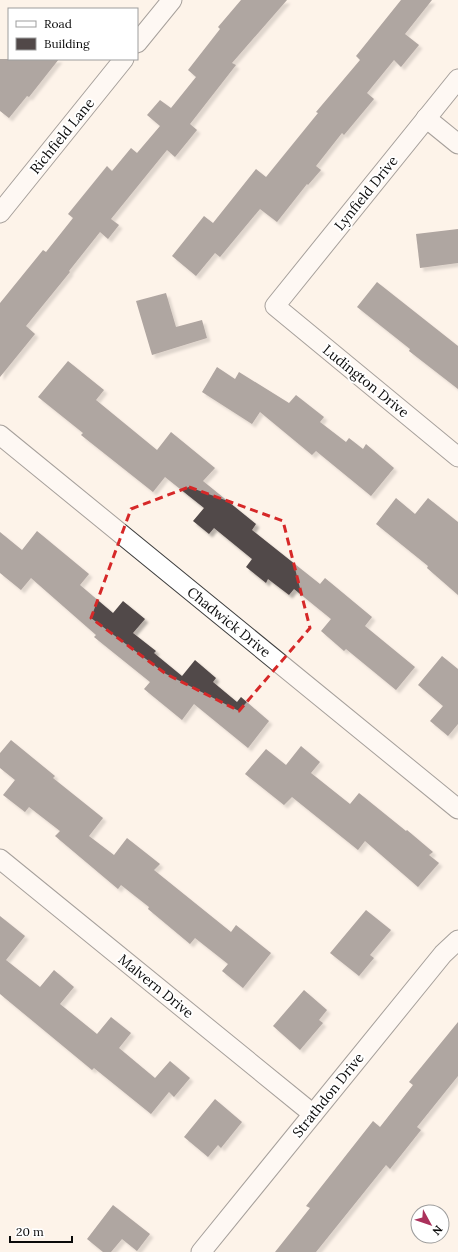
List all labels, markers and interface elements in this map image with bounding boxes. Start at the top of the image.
legend [8,8,138,60]
text: Road [44,16,72,31]
text: Building [44,36,90,51]
street label: Richfield Lane [26,94,98,178]
street label: Lynfield Drive [330,152,402,234]
street label: Ludington Drive [319,341,413,422]
street label: Chadwick Drive [184,583,275,662]
street label: Malvern Drive [115,950,198,1022]
street label: Strathdon Drive [288,1049,368,1141]
north arrow [410,1204,450,1244]
scale bar [10,1218,72,1244]
text: N [429,1223,446,1239]
text: 20 m [16,1224,44,1239]

